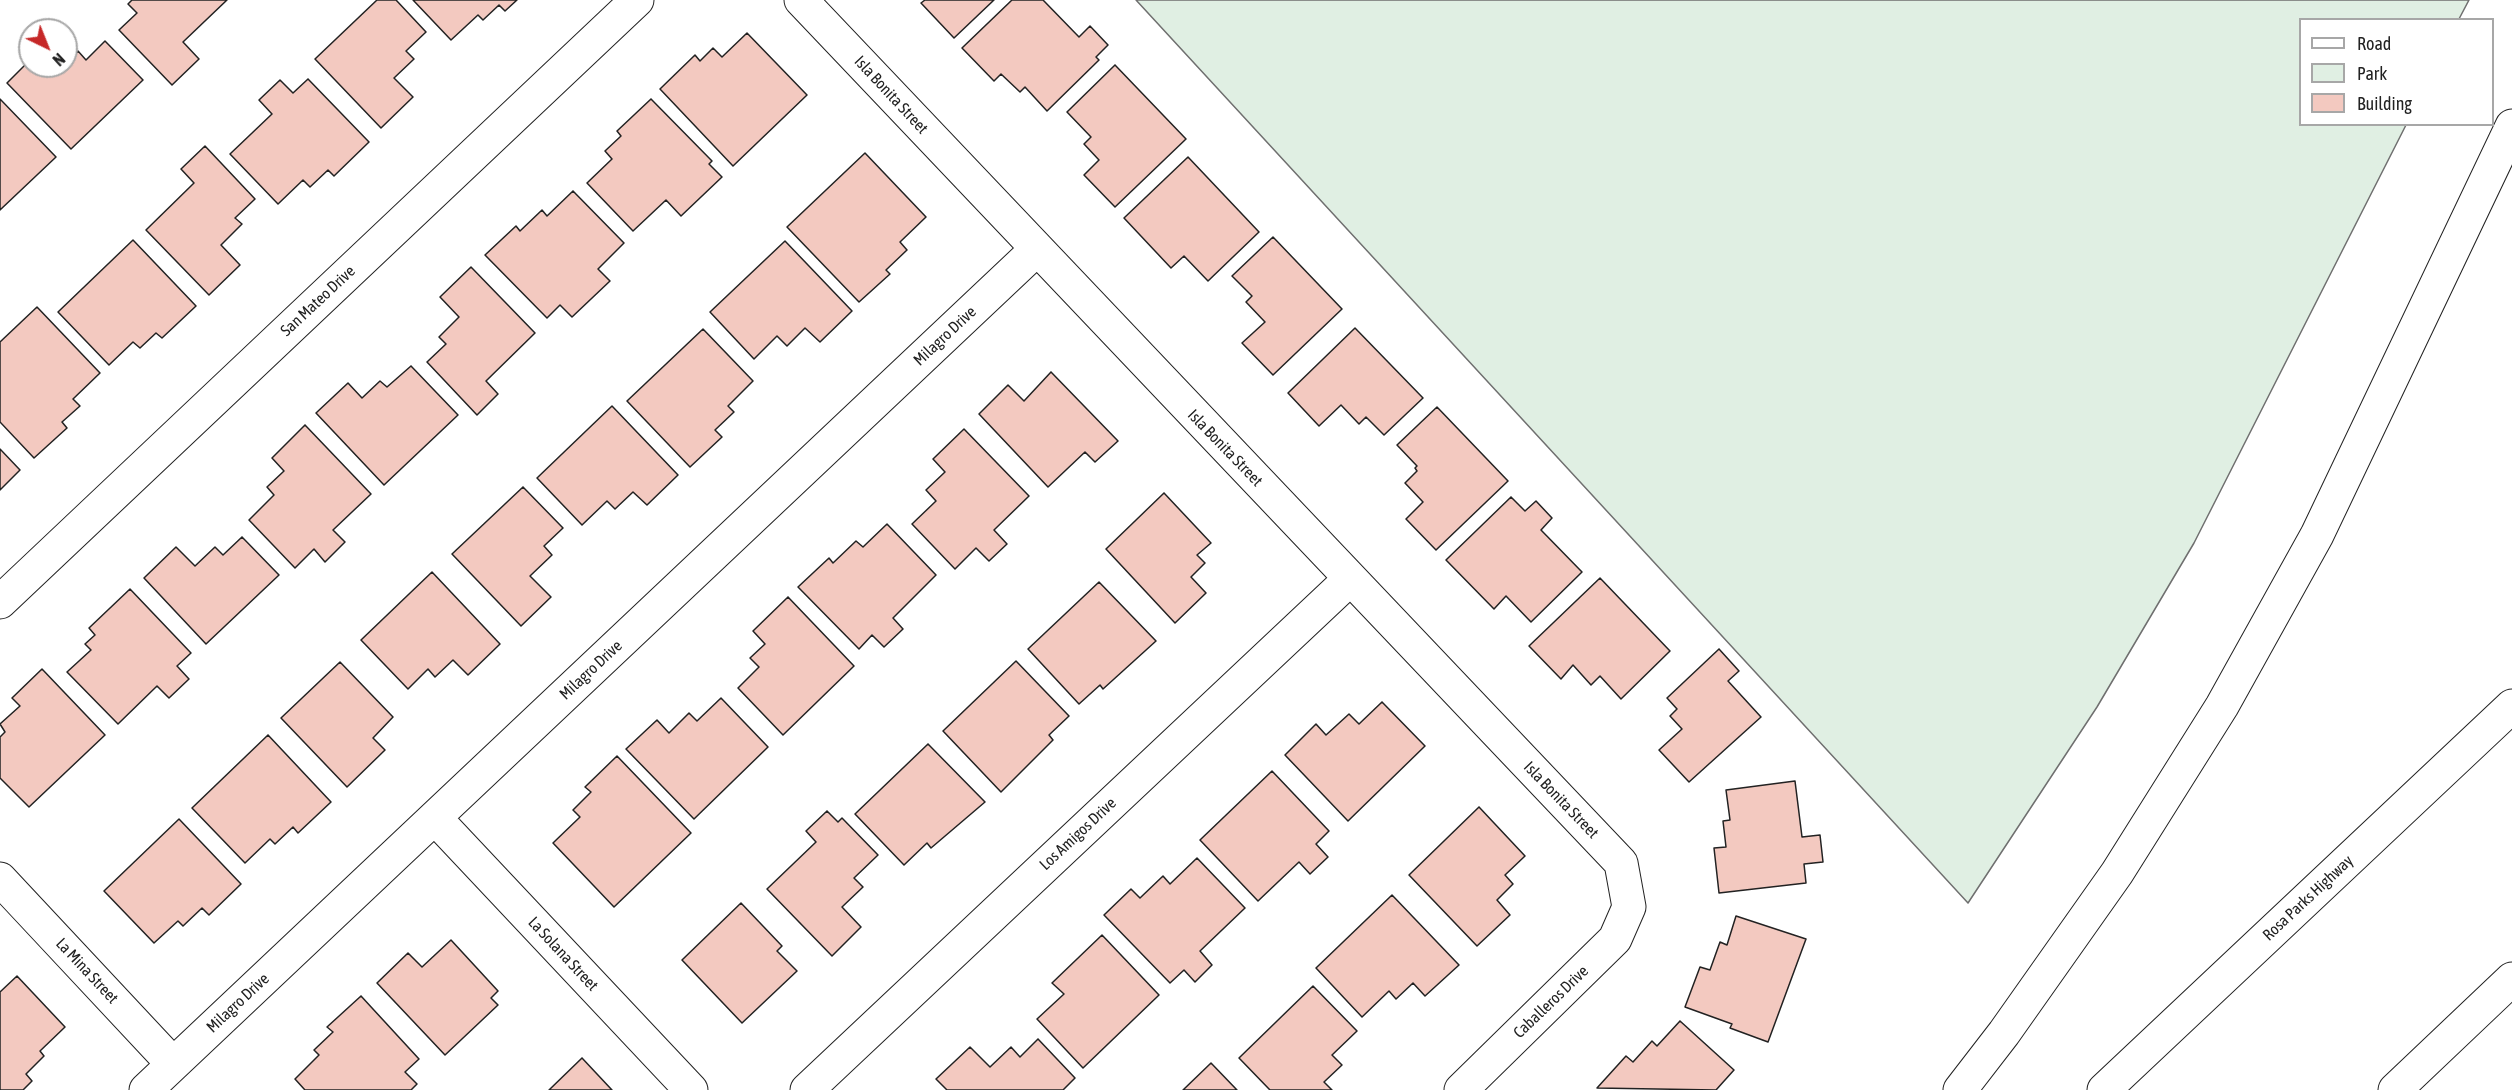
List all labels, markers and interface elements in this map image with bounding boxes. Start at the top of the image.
north arrow [18,18,78,78]
legend [2299,18,2494,126]
text: Road [2357,33,2391,54]
text: N [49,50,69,70]
street label: Isla Bonita Street [850,52,932,138]
text: Park [2357,63,2387,84]
text: Building [2357,93,2412,114]
street label: San Mateo Drive [277,262,359,340]
street label: Milagro Drive [910,302,980,370]
street label: Isla Bonita Street [1184,406,1266,490]
street label: Milagro Drive [556,636,626,704]
street label: Isla Bonita Street [1520,758,1602,842]
street label: Los Amigos Drive [1036,794,1120,874]
street label: Rosa Parks Highway [2259,851,2357,945]
street label: La Solana Street [524,913,602,995]
street label: La Mina Street [52,934,122,1008]
street label: Caballeros Drive [1510,962,1592,1042]
street label: Milagro Drive [203,969,273,1037]

